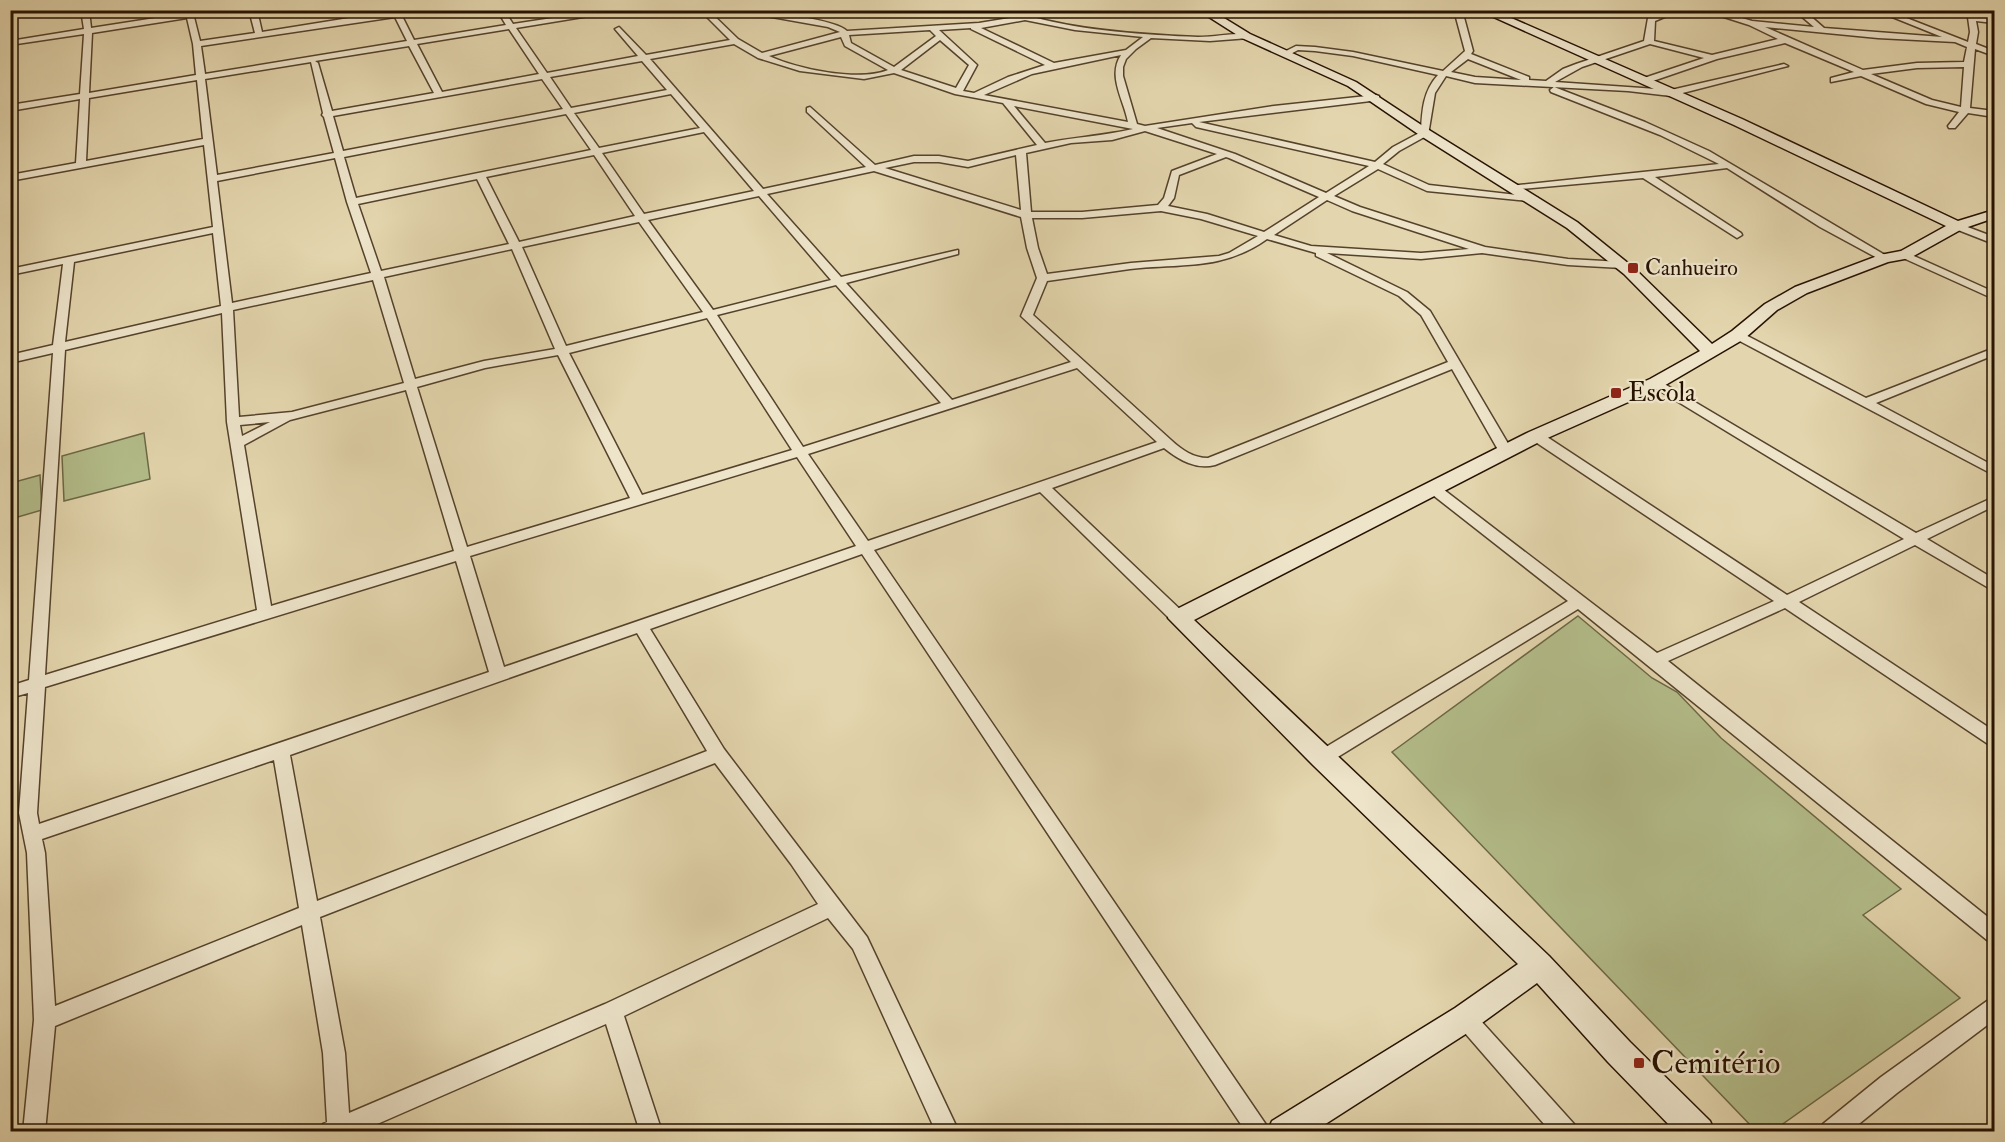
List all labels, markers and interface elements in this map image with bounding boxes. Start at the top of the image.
place label: Canhueiro [1645,254,1738,282]
marker: Canhueiro [1626,261,1640,275]
place label: Escola [1628,377,1696,409]
marker: Escola [1609,386,1623,400]
place label: Cemitério [1651,1043,1780,1083]
marker: Cemitério [1632,1056,1646,1070]

